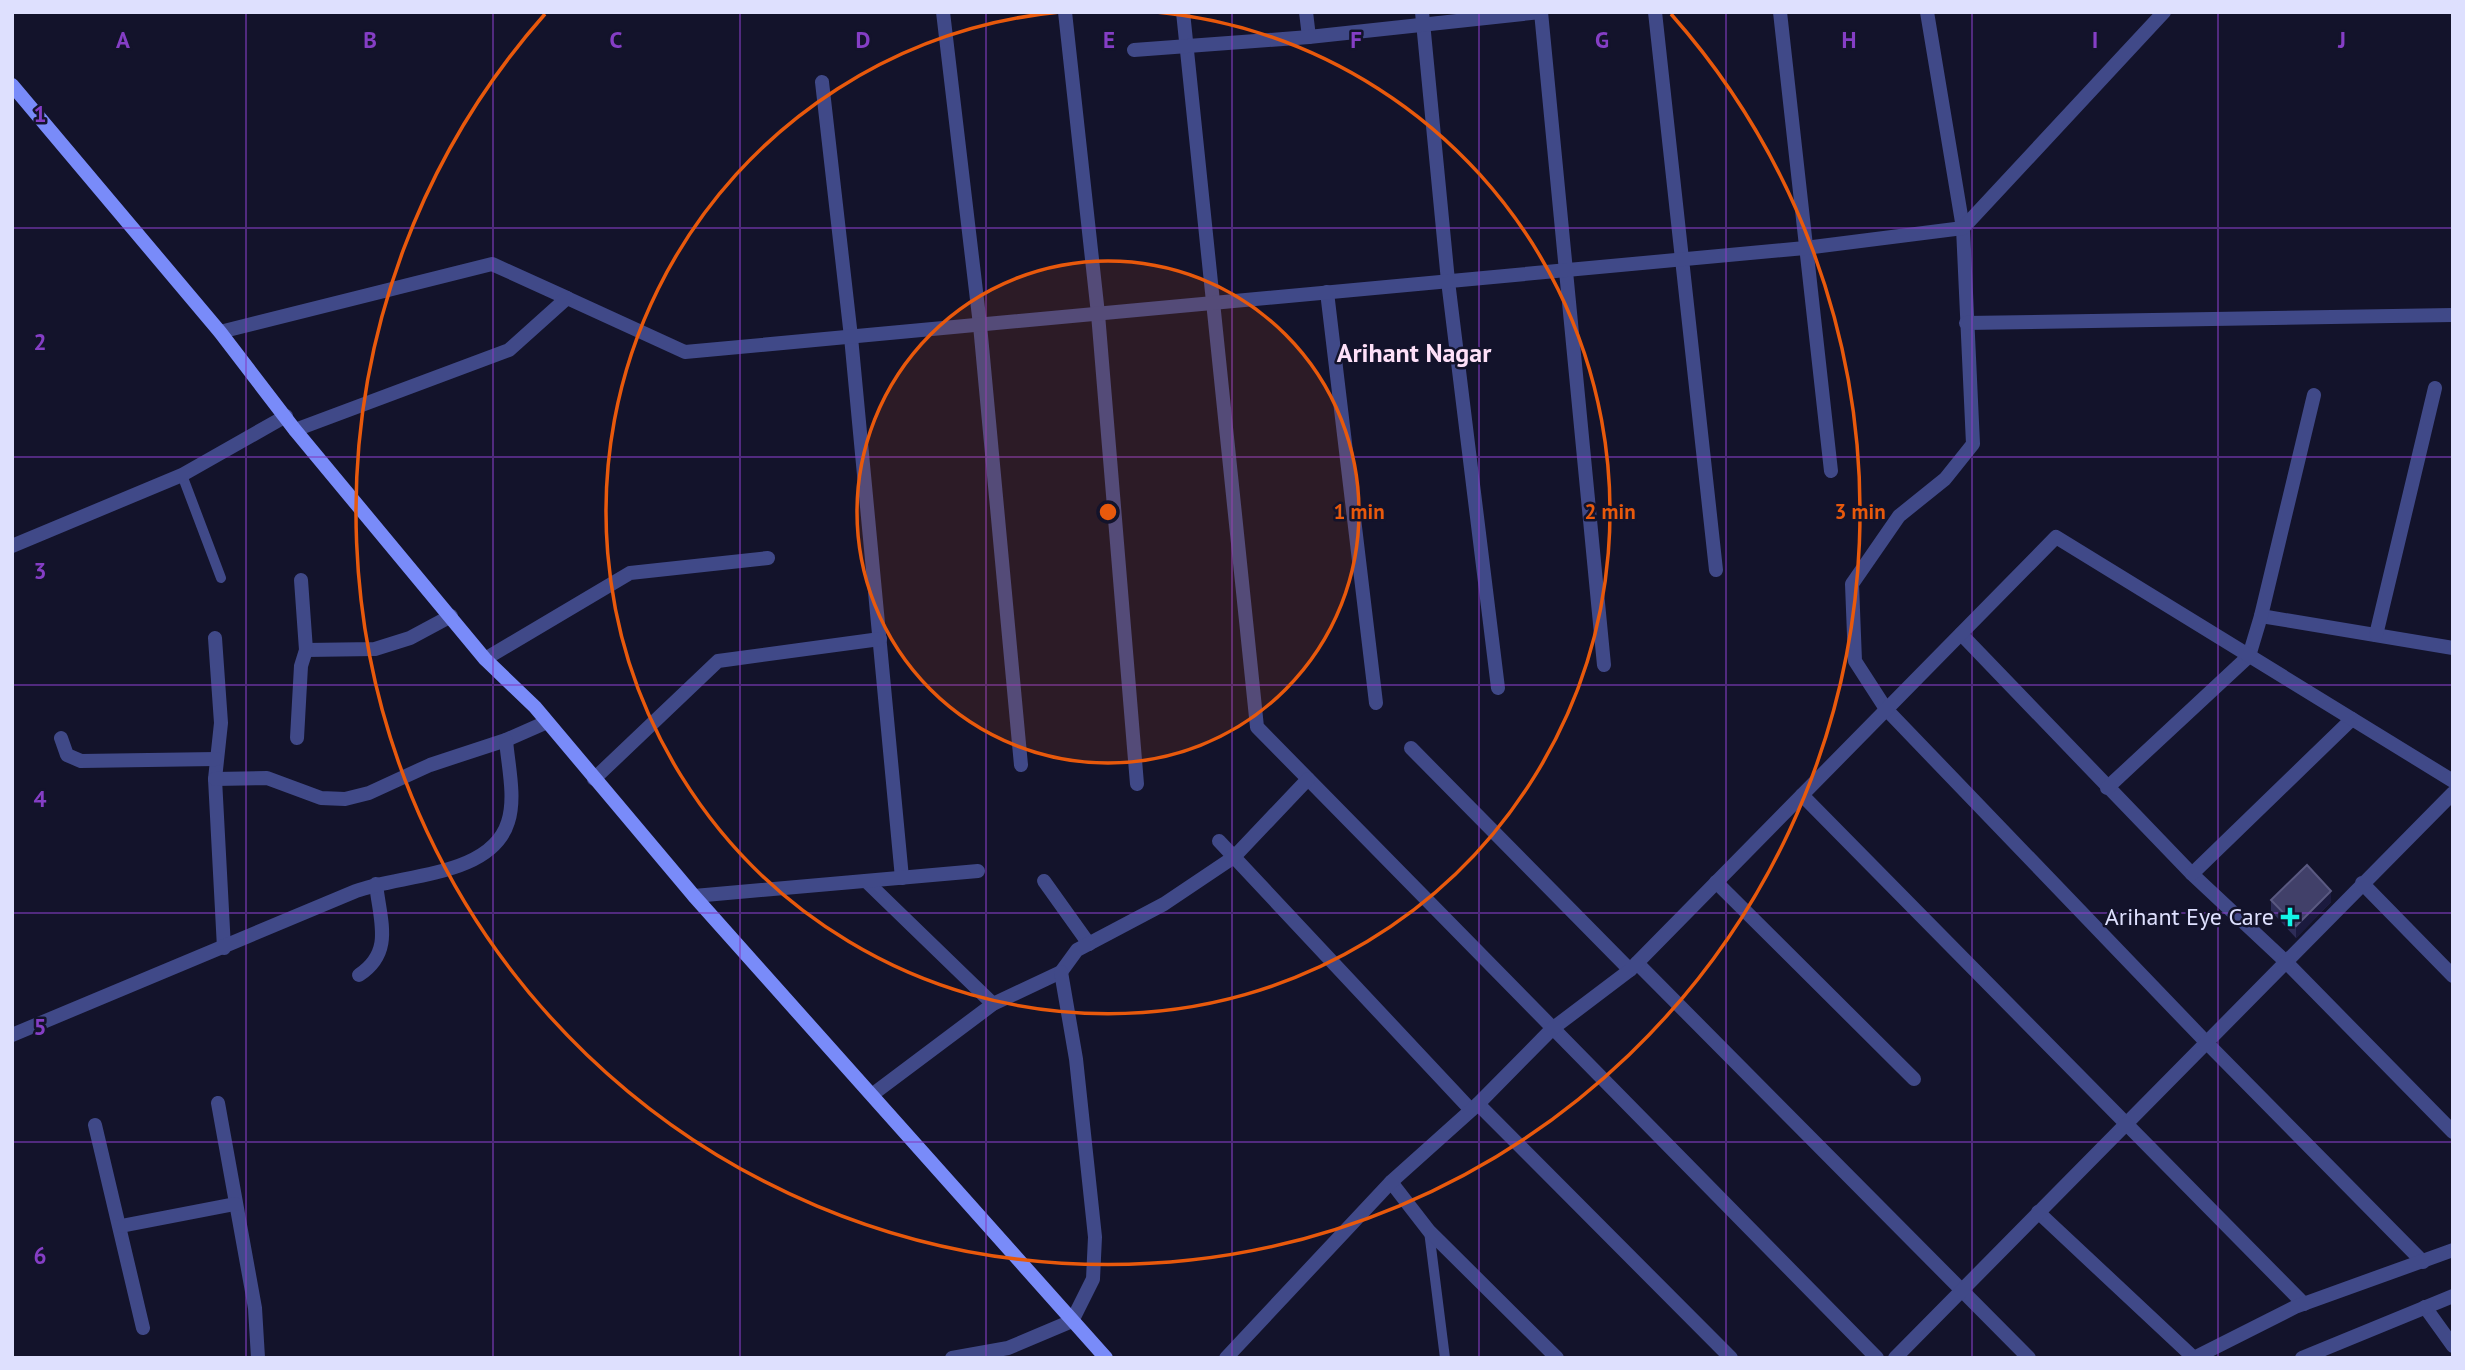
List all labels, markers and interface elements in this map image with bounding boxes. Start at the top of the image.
text: A [116,25,130,54]
text: B [363,25,377,54]
text: C [610,25,623,54]
text: D [856,25,870,54]
text: E [1103,25,1115,54]
text: F [1350,25,1362,54]
text: G [1595,25,1609,54]
text: H [1842,25,1856,54]
text: I [2092,25,2098,54]
text: J [2337,25,2346,54]
text: 1 [33,99,47,128]
text: 2 [33,327,47,356]
district label: Arihant Nagar [1337,336,1492,369]
text: 1 min [1333,498,1385,525]
text: 2 min [1584,498,1636,525]
text: 3 min [1834,498,1886,525]
centre of rings [1096,500,1120,524]
text: 3 [33,556,47,585]
text: 4 [33,784,47,813]
place label: Arihant Eye Care [2105,901,2274,932]
marker: Arihant Eye Care [2280,907,2300,927]
text: 5 [33,1012,47,1041]
text: 6 [33,1241,47,1270]

